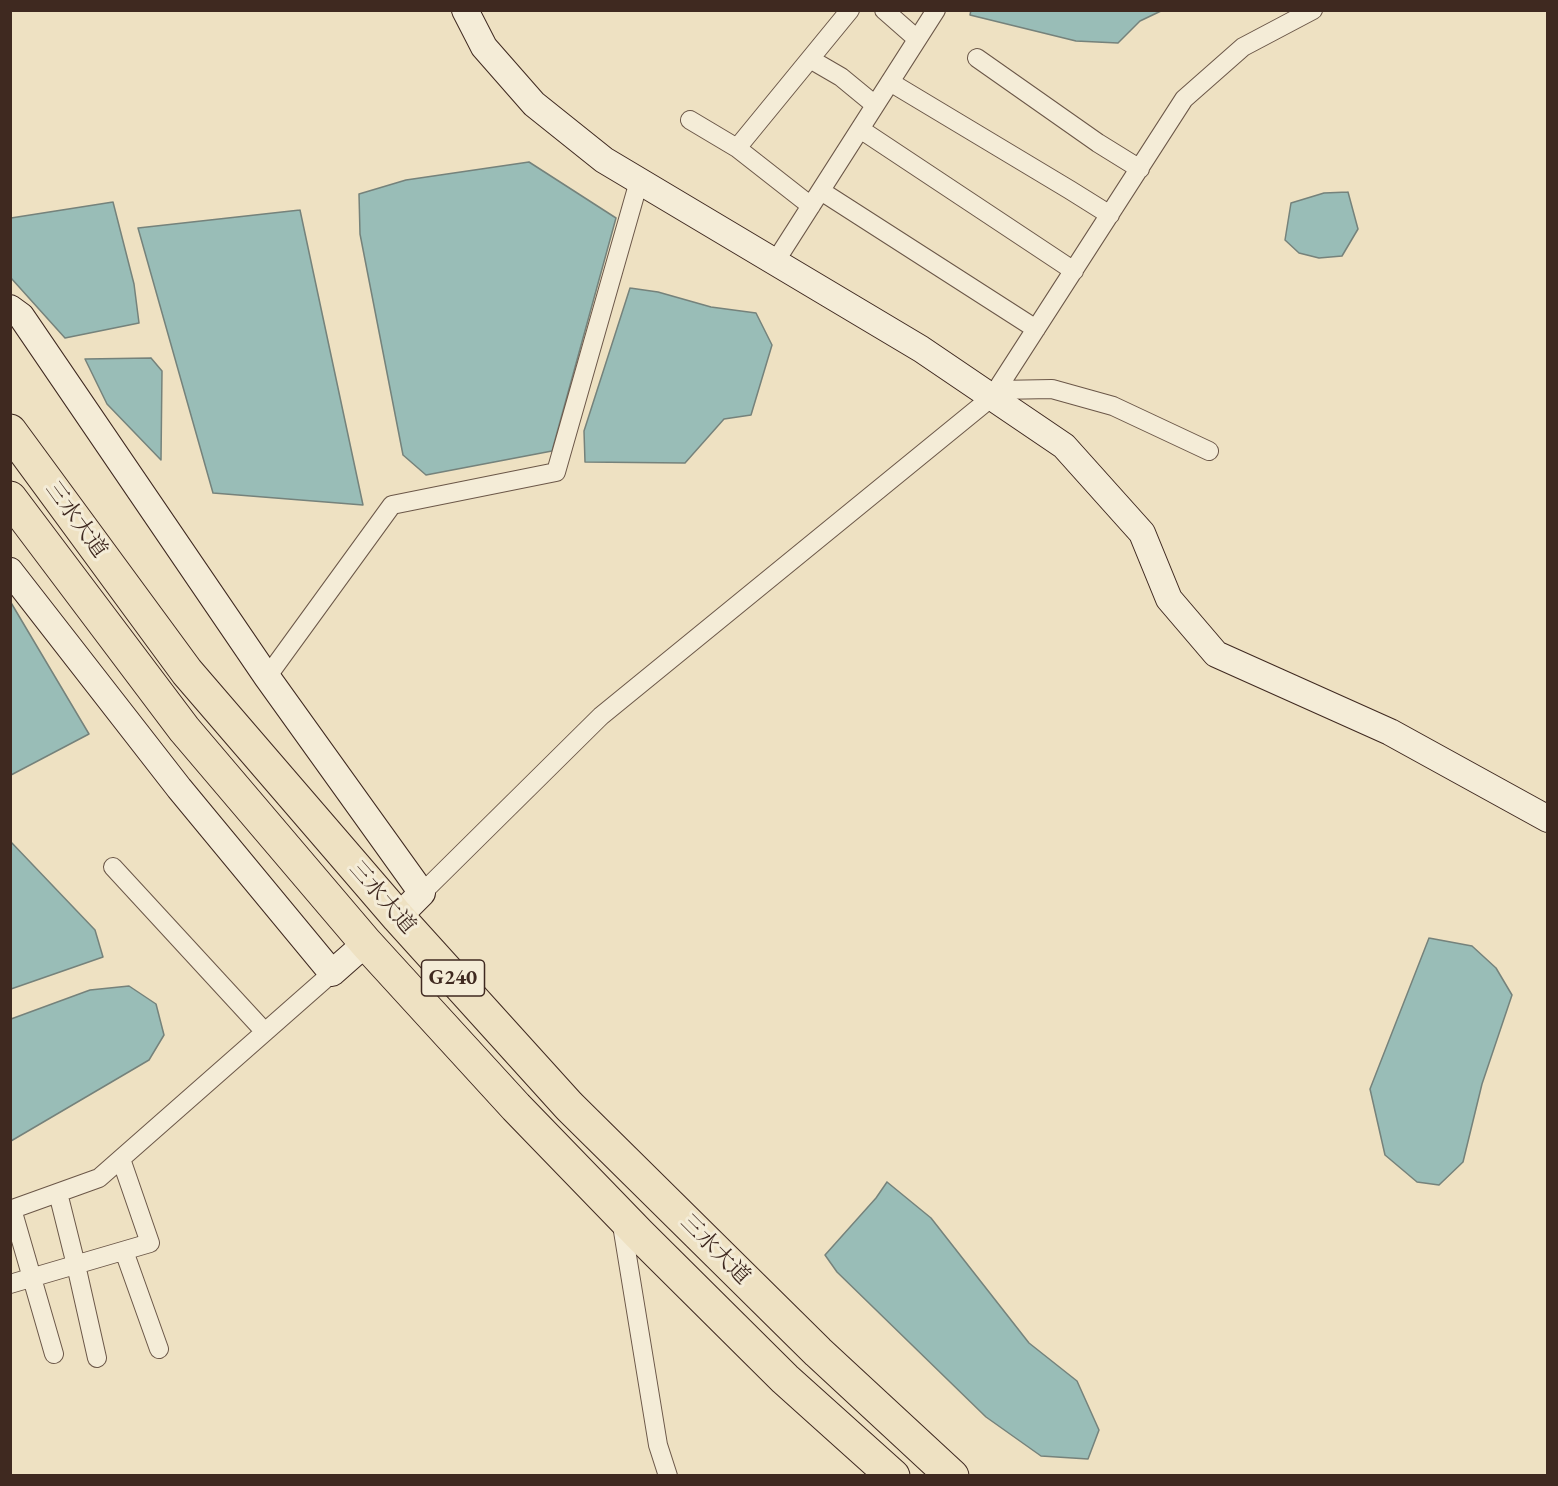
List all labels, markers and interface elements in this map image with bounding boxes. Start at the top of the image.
street label: 三水大道 [39,477,113,563]
street label: 三水大道 [343,856,421,940]
road number: G240 [422,960,484,996]
street label: 三水大道 [675,1210,755,1290]

